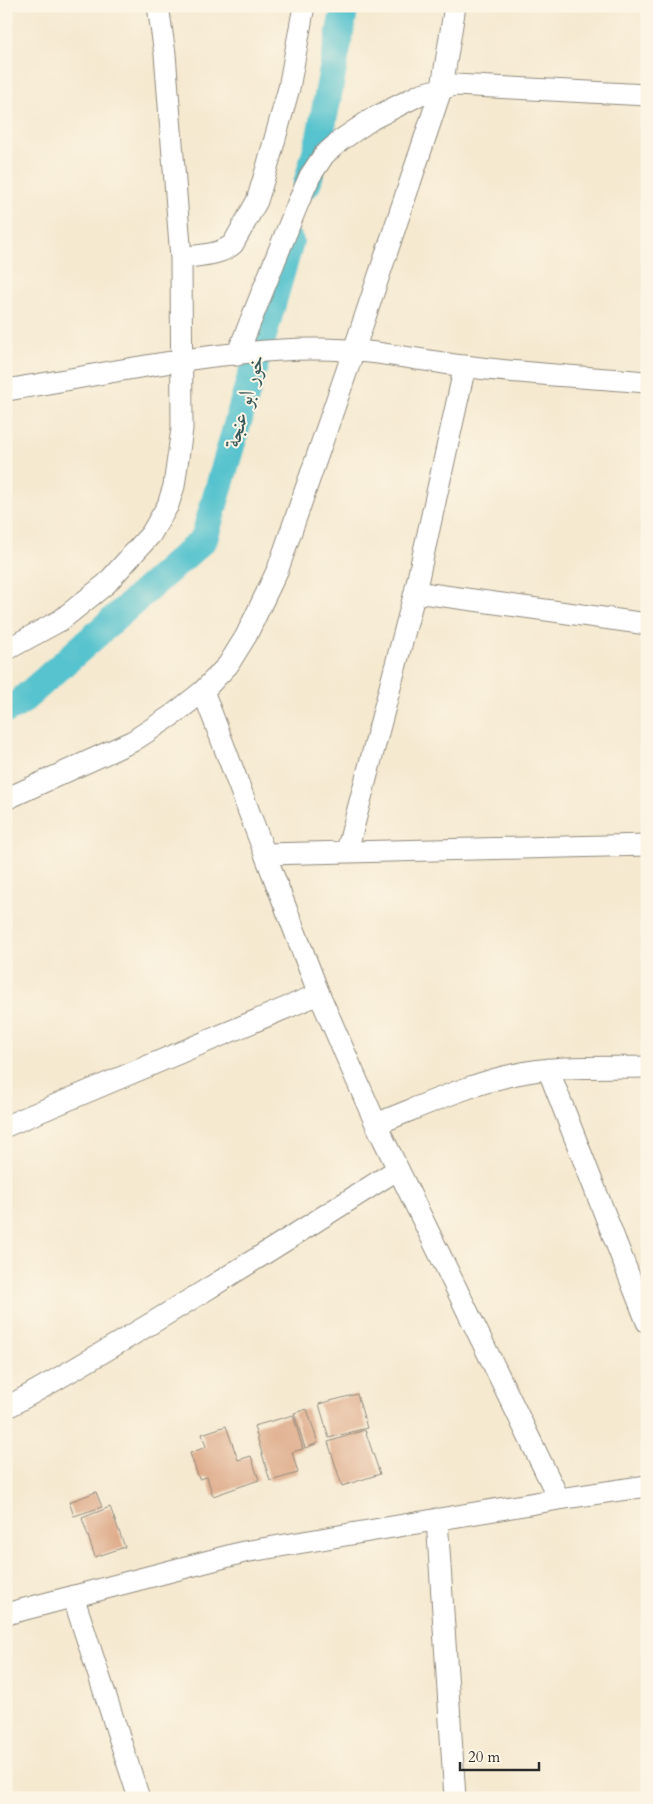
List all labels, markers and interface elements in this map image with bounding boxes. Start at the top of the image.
water label: خور ابو عنجة [217,350,273,452]
scale bar [460,1739,539,1771]
text: 20 m [468,1747,500,1767]

